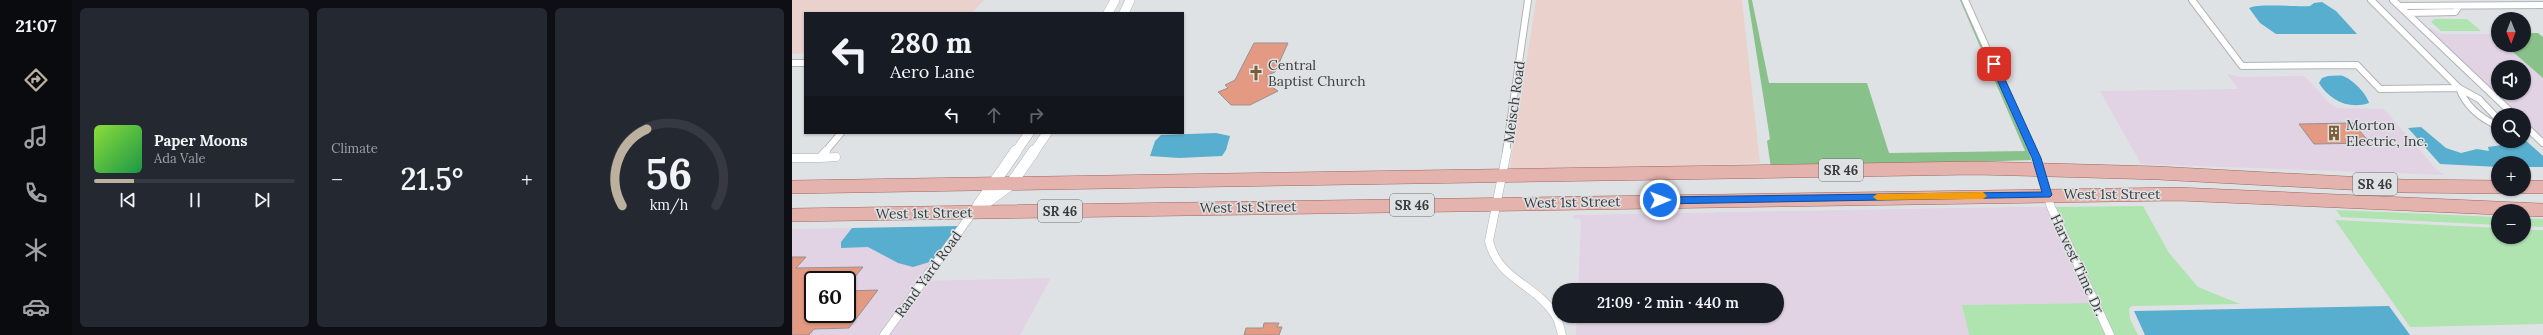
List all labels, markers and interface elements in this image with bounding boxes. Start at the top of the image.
north arrow [2491,12,2531,52]
map controls [2491,12,2531,244]
text: 21:07 [15,14,57,37]
text: 280 m [890,25,972,61]
icon: left [824,28,876,80]
pin [1977,47,2011,81]
icon: arrive [1983,53,2005,75]
place label: Central Baptist Church [1268,56,1366,90]
text: Aero Lane [890,60,975,83]
street label: Meisch Road [1499,60,1529,144]
button: sound [2491,60,2531,100]
church icon: Central Baptist Church [1247,64,1265,82]
icon: directions [22,66,50,94]
icon: left [941,104,963,126]
icon: ahead [983,104,1005,126]
icon: right [1025,104,1047,126]
button: search [2491,108,2531,148]
place label: Morton Electric, Inc. [2346,116,2427,150]
icon: music [22,123,50,151]
building icon: Morton Electric, Inc. [2325,124,2343,142]
text: Paper Moons [154,131,248,150]
text: Climate [331,140,378,157]
text: 56 [646,146,693,199]
text: Ada Vale [154,150,206,167]
button: + [2491,156,2531,196]
road number: SR 46 [1819,159,1863,181]
text: 21.5° [401,160,463,198]
text: − [331,165,343,193]
text: + [521,165,533,193]
road number: SR 46 [2353,173,2397,195]
icon: phone [22,179,50,207]
position arrow [1639,179,1681,221]
street label: West 1st Street [2064,185,2161,203]
icon: previous [117,189,139,211]
icon: pause [184,189,206,211]
icon: next [251,189,273,211]
street label: West 1st Street [1523,192,1621,212]
road number: SR 46 [1390,194,1434,216]
text: km/h [650,195,689,214]
street label: West 1st Street [1199,197,1297,217]
road number: SR 46 [1038,200,1082,222]
street label: West 1st Street [875,203,973,223]
button: − [2491,204,2531,244]
street label: Harvest Time Dr. [2047,211,2109,319]
street label: Rand Yard Road [891,227,965,321]
icon: climate [22,236,50,264]
speed limit sign: 60 [804,271,856,323]
icon: car [22,293,50,321]
text: 21:09 · 2 min · 440 m [1597,293,1739,312]

